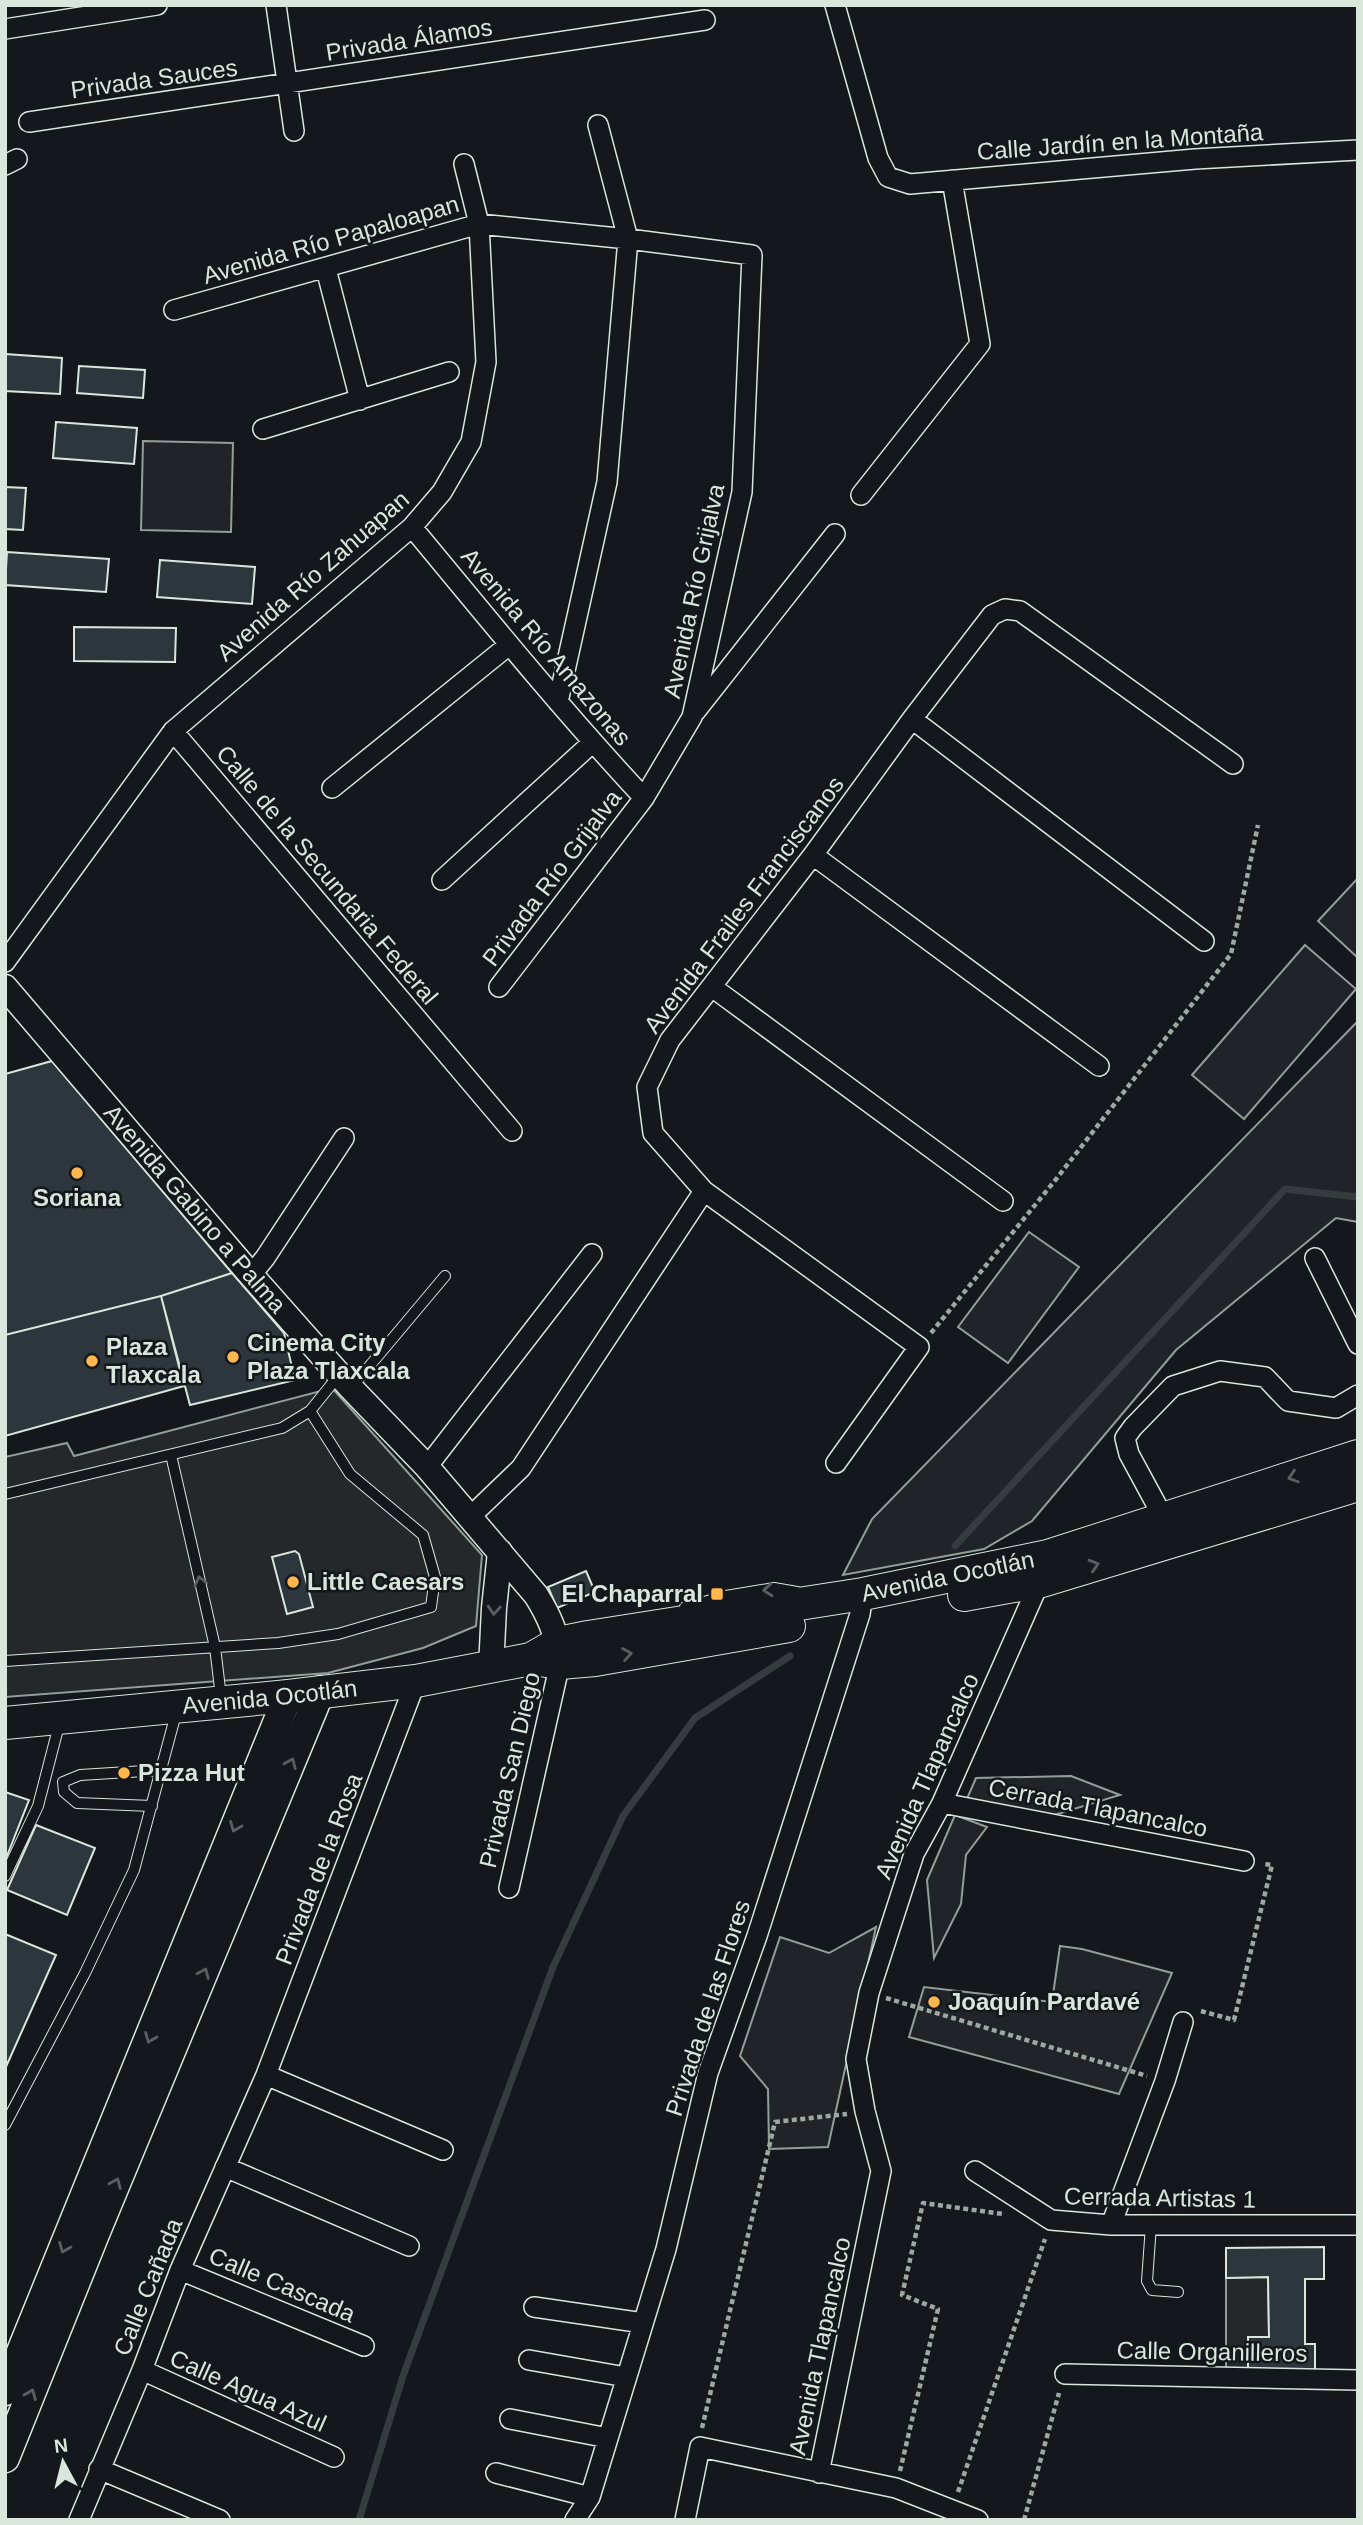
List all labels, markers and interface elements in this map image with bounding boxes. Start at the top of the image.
street label: Privada Álamos [324,13,494,66]
street label: Privada Sauces [69,53,239,104]
street label: Calle Jardín en la Montaña [976,118,1265,165]
street label: Avenida Río Papaloapan [200,190,462,289]
street label: Avenida Río Grijalva [658,481,730,700]
street label: Avenida Río Zahuapan [211,485,414,666]
street label: Avenida Río Amazonas [456,543,637,751]
street label: Calle de la Secundaria Federal [211,740,444,1010]
street label: Avenida Frailes Franciscanos [638,771,849,1038]
street label: Privada Río Grijalva [477,784,627,971]
street label: Avenida Gabino a Palma [99,1099,292,1318]
marker: Soriana [69,1165,85,1181]
place label: Soriana [33,1184,122,1211]
place label: Cinema City Plaza Tlaxcala [247,1329,410,1384]
place label: Plaza Tlaxcala [106,1333,201,1388]
marker: Cinema City Plaza Tlaxcala [225,1349,241,1365]
marker: Plaza Tlaxcala [84,1353,100,1369]
one-way arrow [1287,1468,1299,1483]
street label: Avenida Ocotlán [859,1545,1036,1607]
one-way arrow [1088,1558,1100,1573]
place label: Little Caesars [307,1568,464,1595]
marker: Little Caesars [285,1574,301,1590]
one-way arrow [194,1575,208,1587]
place label: El Chaparral [562,1580,703,1607]
one-way arrow [763,1582,774,1597]
marker: El Chaparral [709,1586,725,1602]
one-way arrow [487,1604,502,1615]
one-way arrow [621,1647,633,1662]
street label: Privada San Diego [474,1669,545,1870]
street label: Avenida Tlapancalco [869,1669,984,1883]
street label: Avenida Ocotlán [181,1674,359,1719]
one-way arrow [283,1758,297,1771]
place label: Pizza Hut [138,1759,245,1786]
marker: Pizza Hut [116,1765,132,1781]
street label: Privada de la Rosa [270,1769,368,1968]
street label: Cerrada Tlapancalco [986,1773,1210,1842]
one-way arrow [230,1820,244,1832]
street label: Privada de las Flores [660,1896,755,2119]
one-way arrow [195,1968,209,1980]
place label: Joaquín Pardavé [948,1988,1140,2015]
marker: Joaquín Pardavé [926,1994,942,2010]
one-way arrow [144,2031,158,2043]
one-way arrow [108,2178,122,2190]
street label: Cerrada Artistas 1 [1064,2182,1256,2213]
street label: Calle Cañada [108,2214,188,2359]
street label: Avenida Tlapancalco [783,2235,856,2457]
one-way arrow [58,2241,72,2254]
street label: Calle Cascada [205,2242,360,2328]
street label: Calle Organilleros [1116,2336,1308,2367]
street label: Calle Agua Azul [166,2344,330,2437]
one-way arrow [22,2389,36,2401]
north arrow [28,2427,98,2497]
text: N [53,2434,69,2457]

